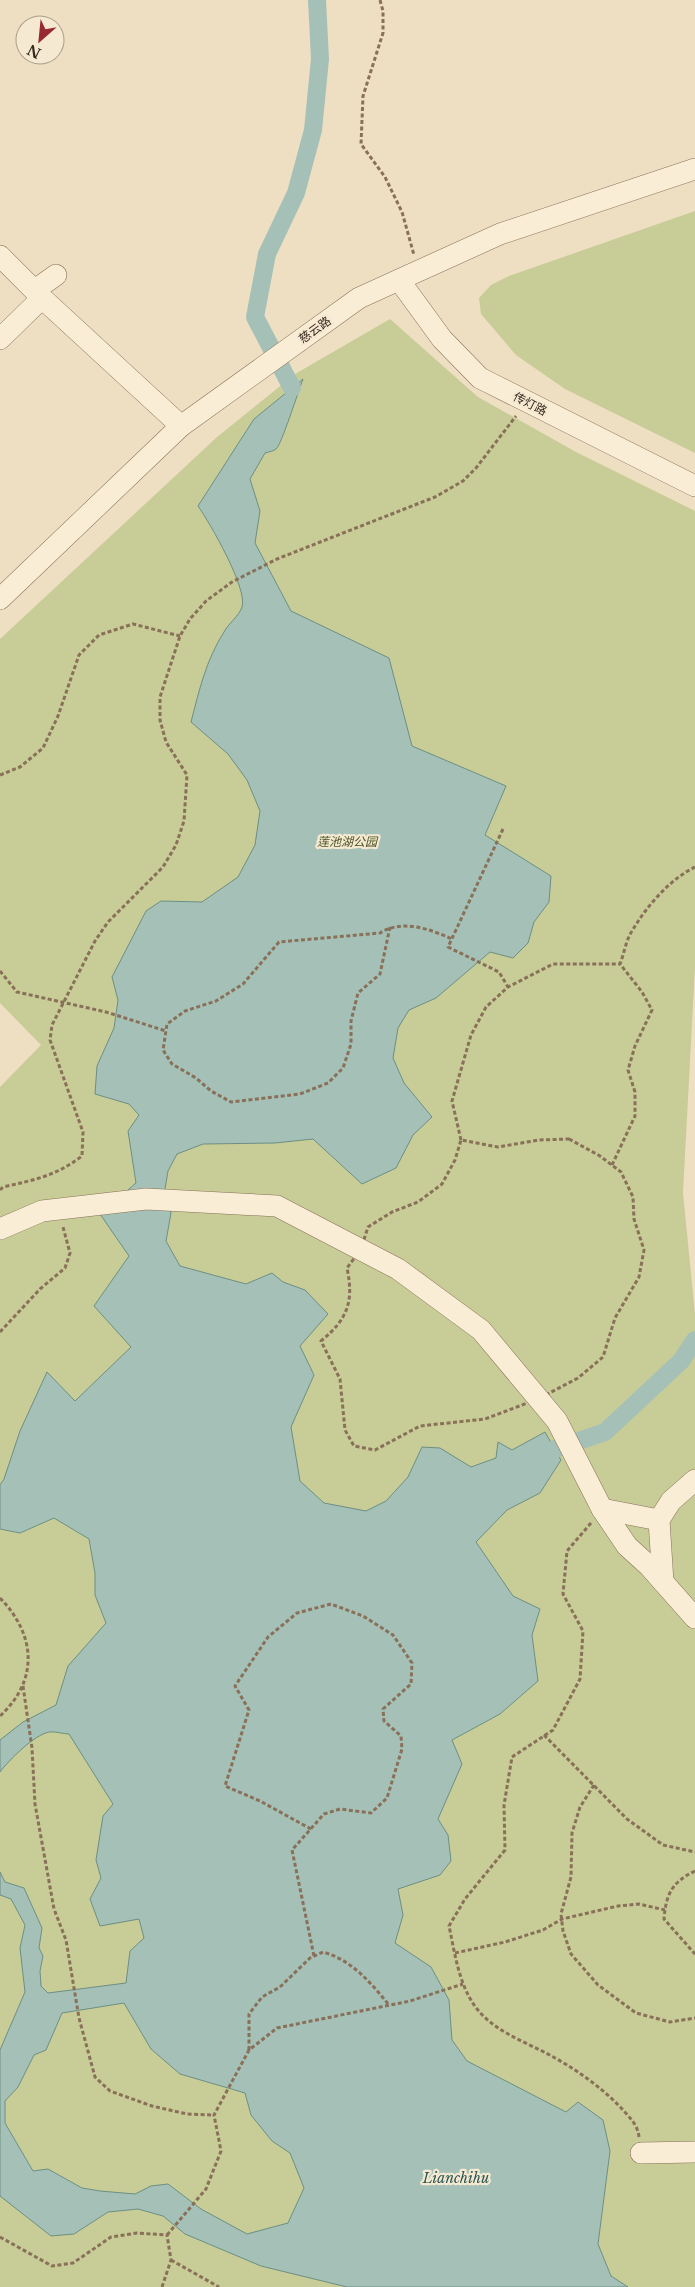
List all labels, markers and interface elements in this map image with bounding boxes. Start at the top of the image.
north arrow [15,15,65,65]
text: N [24,41,44,63]
street label: 慈云路 [296,313,334,346]
street label: 传灯路 [511,389,550,418]
park label: 莲池湖公园 [317,834,379,849]
water label: Lianchihu [422,2169,489,2187]

